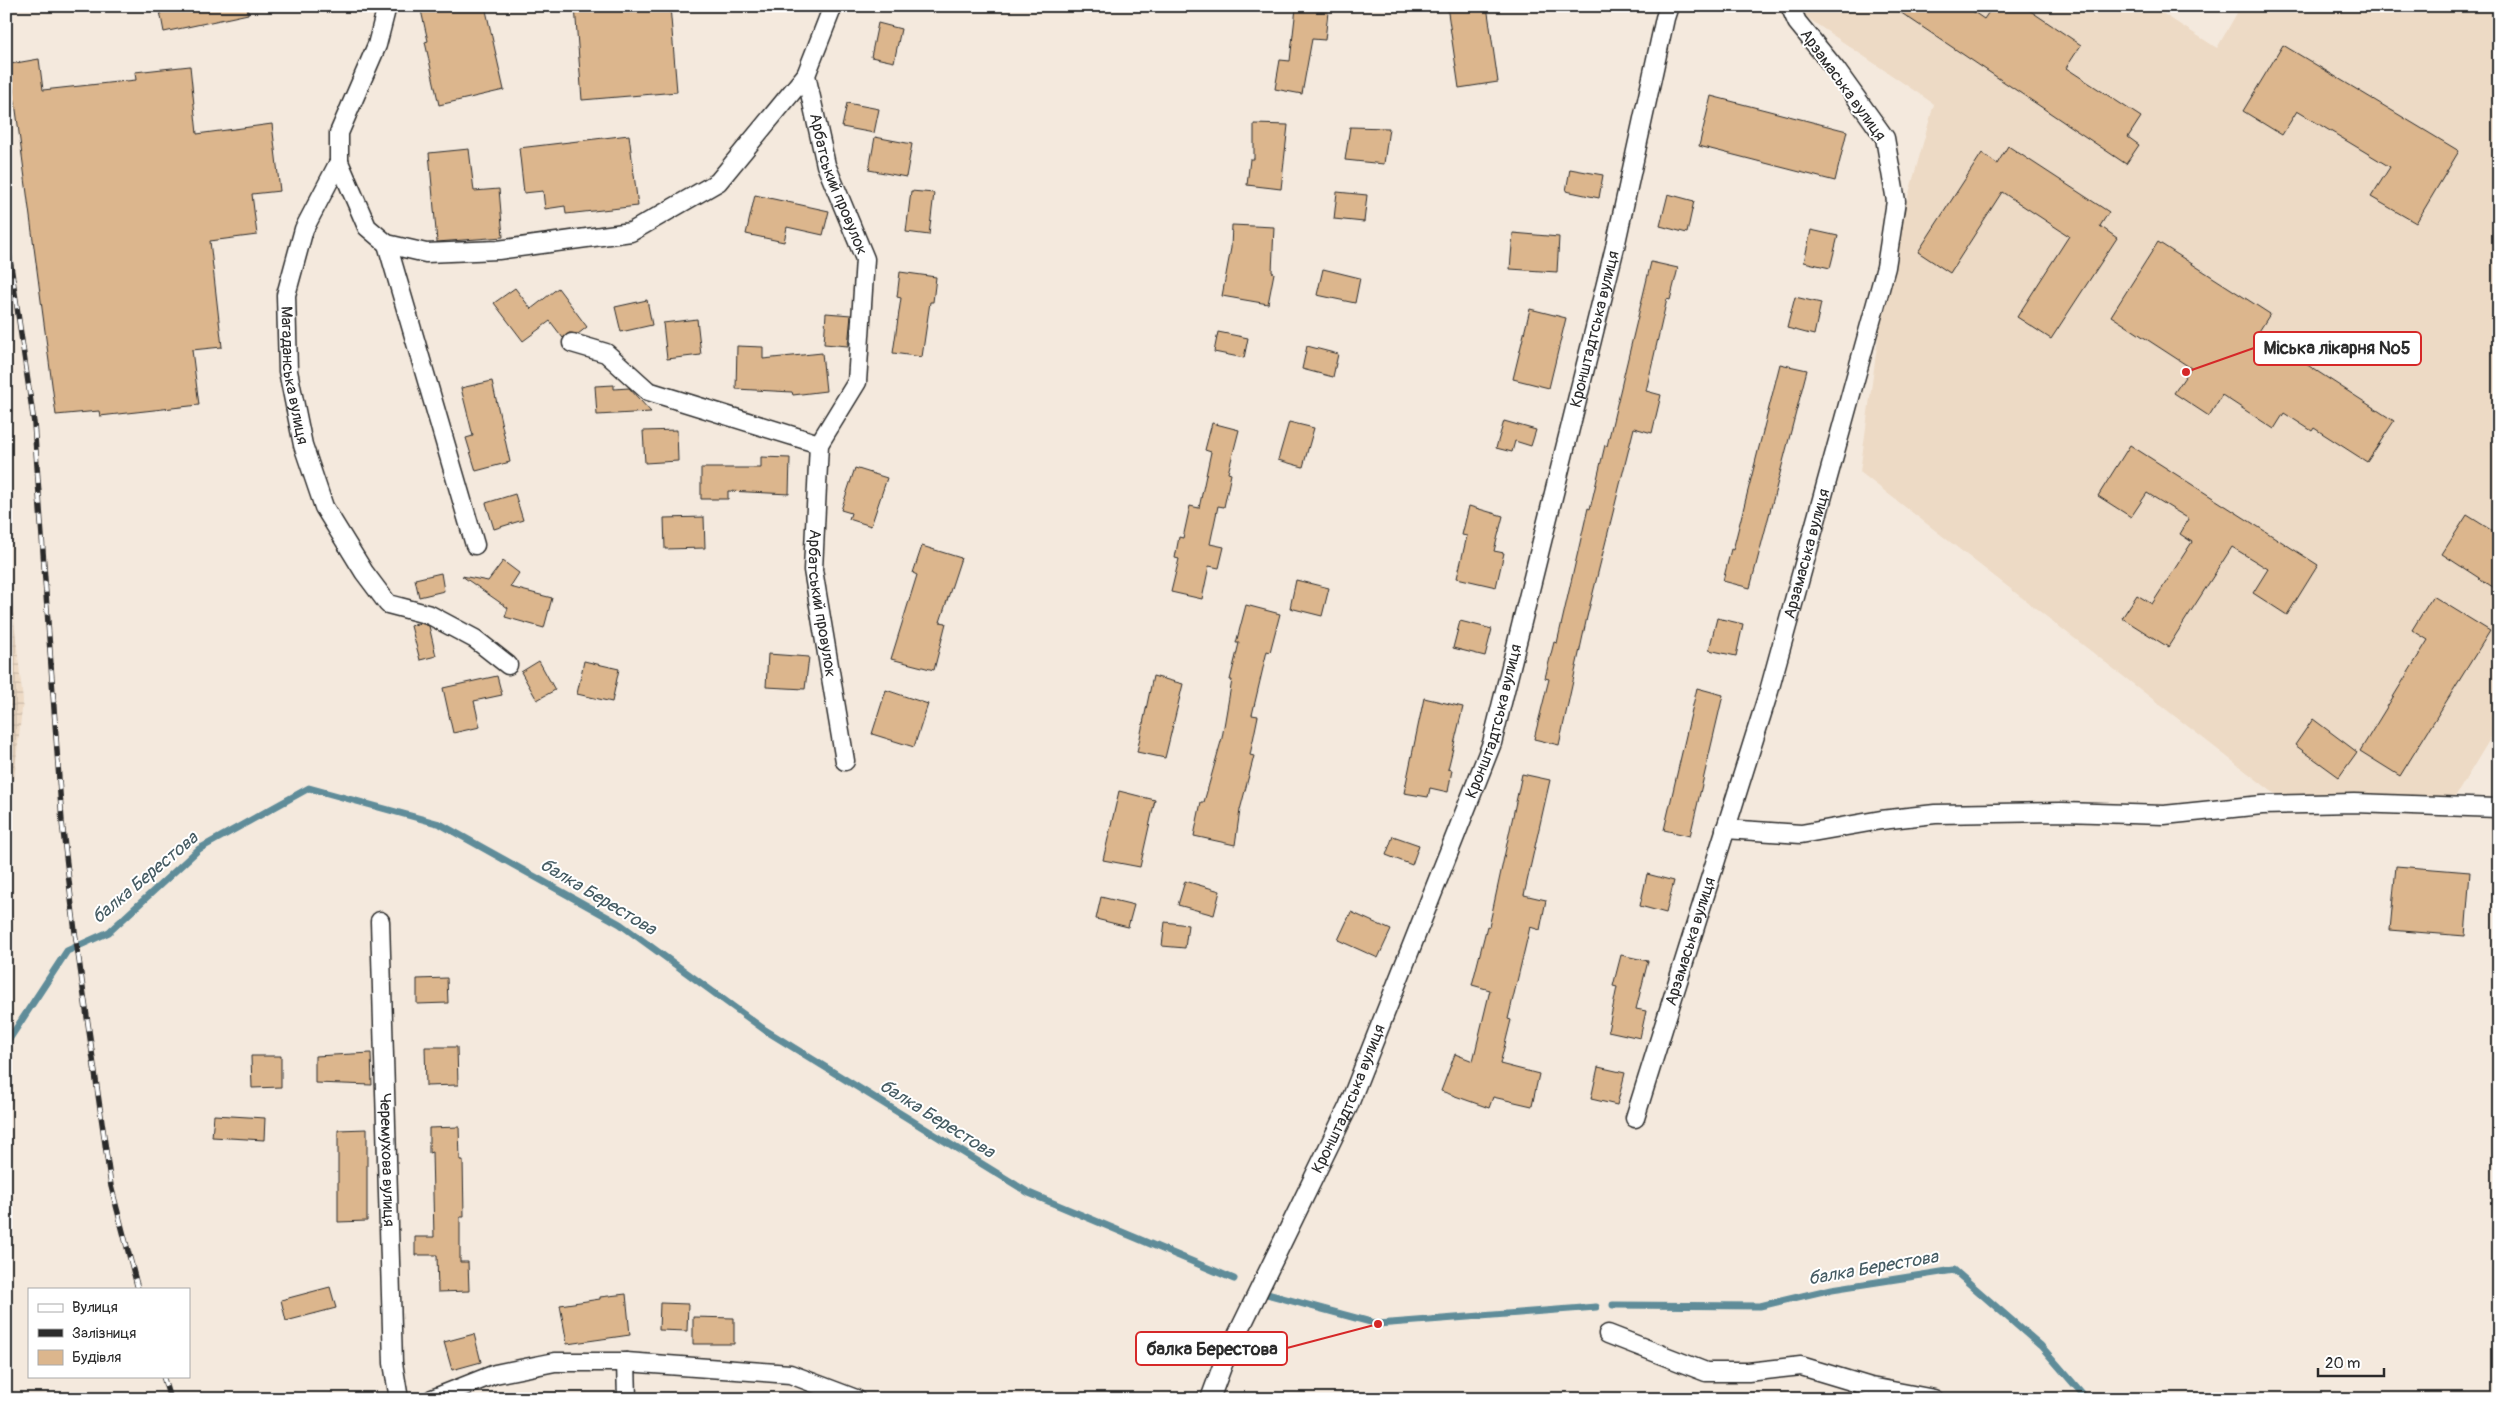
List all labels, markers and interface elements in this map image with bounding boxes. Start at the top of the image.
street label: Арзамаська вулиця [1796,25,1890,145]
street label: Арбатський провулок [805,111,872,258]
street label: Кронштадтська вулиця [1566,249,1624,409]
street label: Магаданська вулиця [276,306,313,446]
callout: Міська лікарня №5 [2254,332,2421,365]
text: Міська лікарня №5 [2264,337,2411,360]
street label: Арзамаська вулиця [1779,487,1834,621]
street label: Арбатський провулок [803,529,841,678]
street label: Кронштадтська вулиця [1461,642,1526,801]
water label: балка Берестова [87,826,204,929]
water label: балка Берестова [536,853,662,942]
street label: Арзамаська вулиця [1661,875,1720,1008]
street label: Кронштадтська вулиця [1307,1021,1390,1176]
water label: балка Берестова [875,1074,1000,1164]
street label: Черемухова вулиця [375,1093,399,1227]
water label: балка Берестова [1806,1245,1941,1291]
legend [28,1288,190,1378]
text: Вулиця [72,1298,118,1317]
text: Залізниця [72,1324,136,1343]
callout: балка Берестова [1136,1332,1287,1365]
text: балка Берестова [1146,1338,1278,1361]
scale bar [2318,1345,2384,1377]
text: Будівля [72,1348,121,1367]
text: 20 m [2325,1354,2360,1373]

